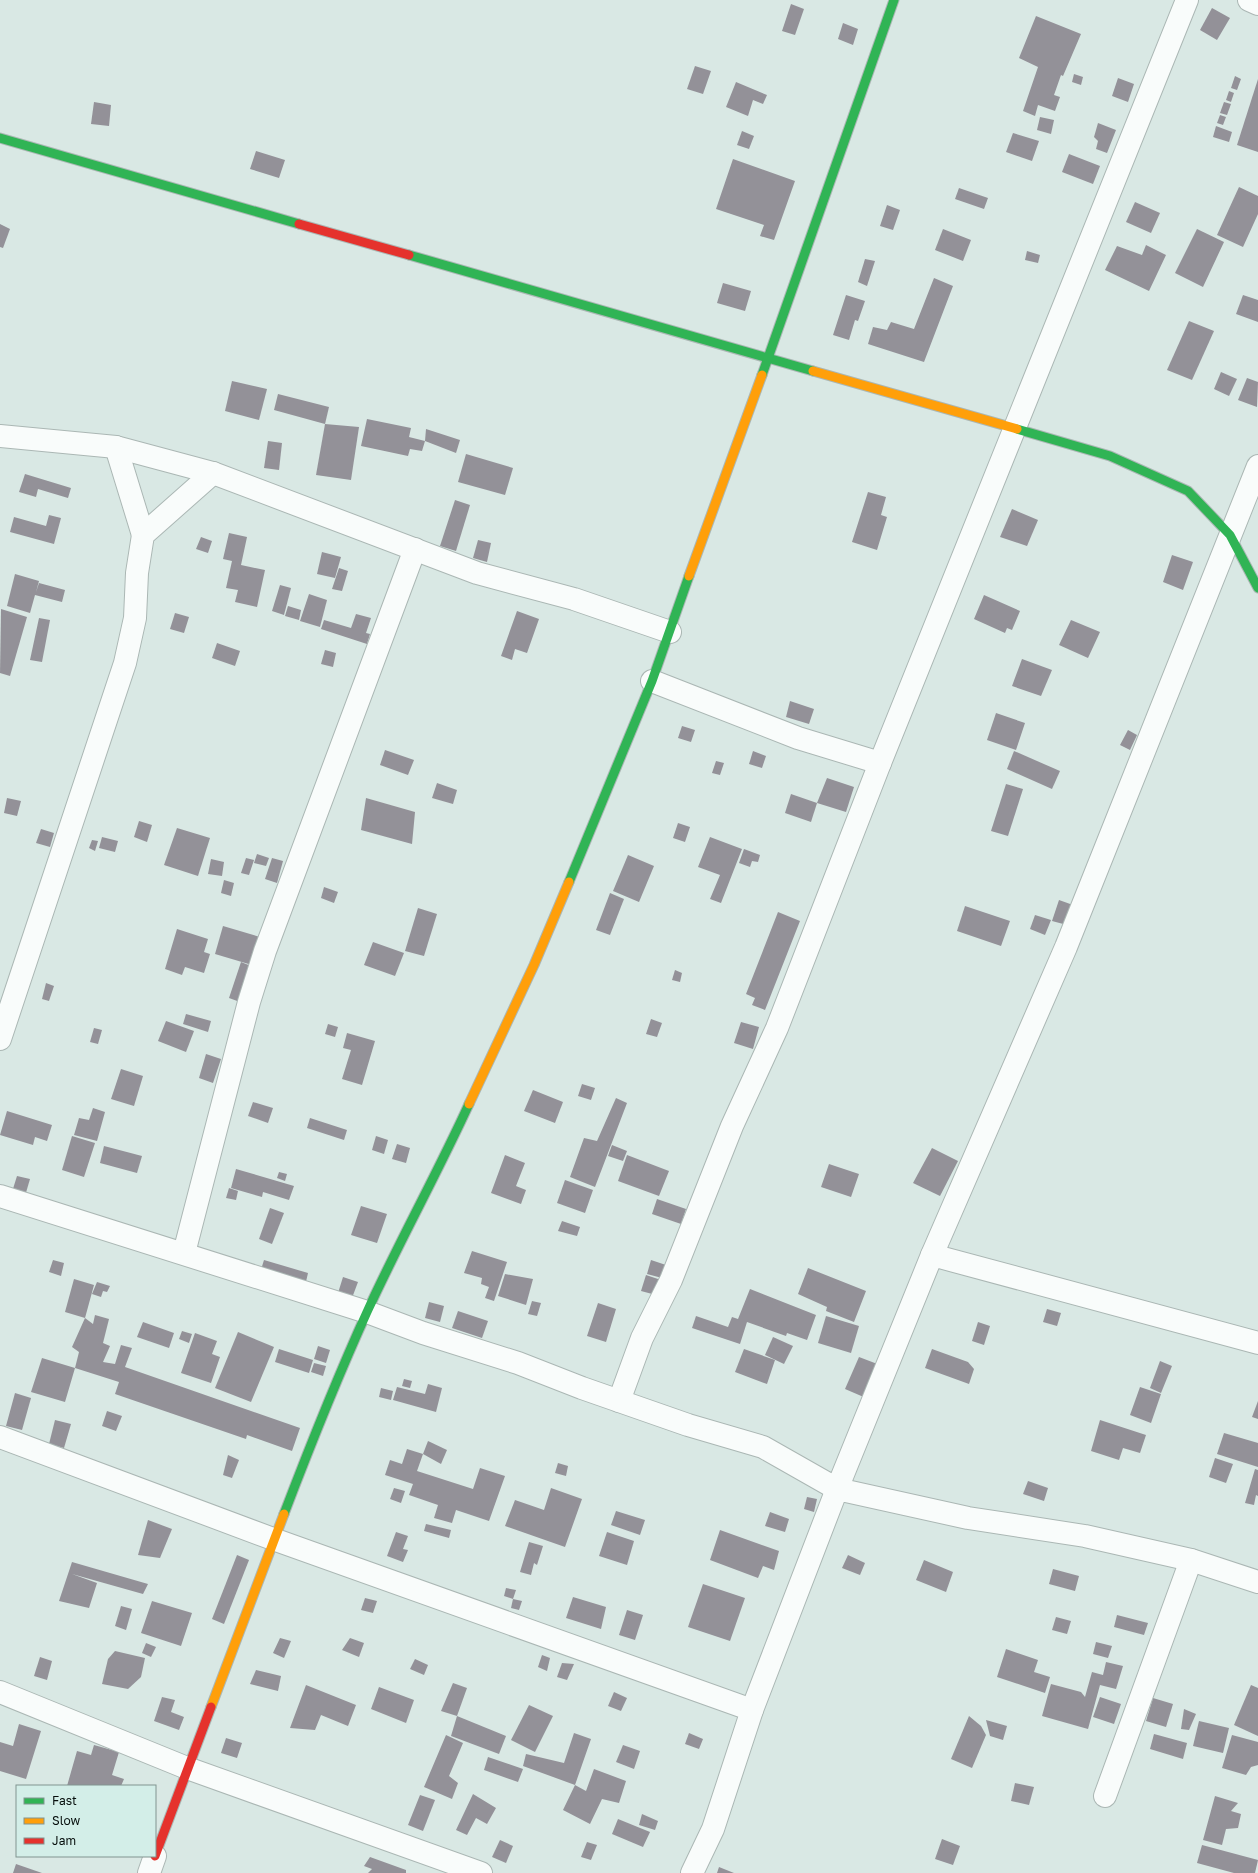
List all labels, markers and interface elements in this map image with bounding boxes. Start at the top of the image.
legend [16,1785,156,1857]
text: Fast [52,1793,77,1808]
text: Slow [52,1813,80,1828]
text: Jam [52,1833,76,1848]

